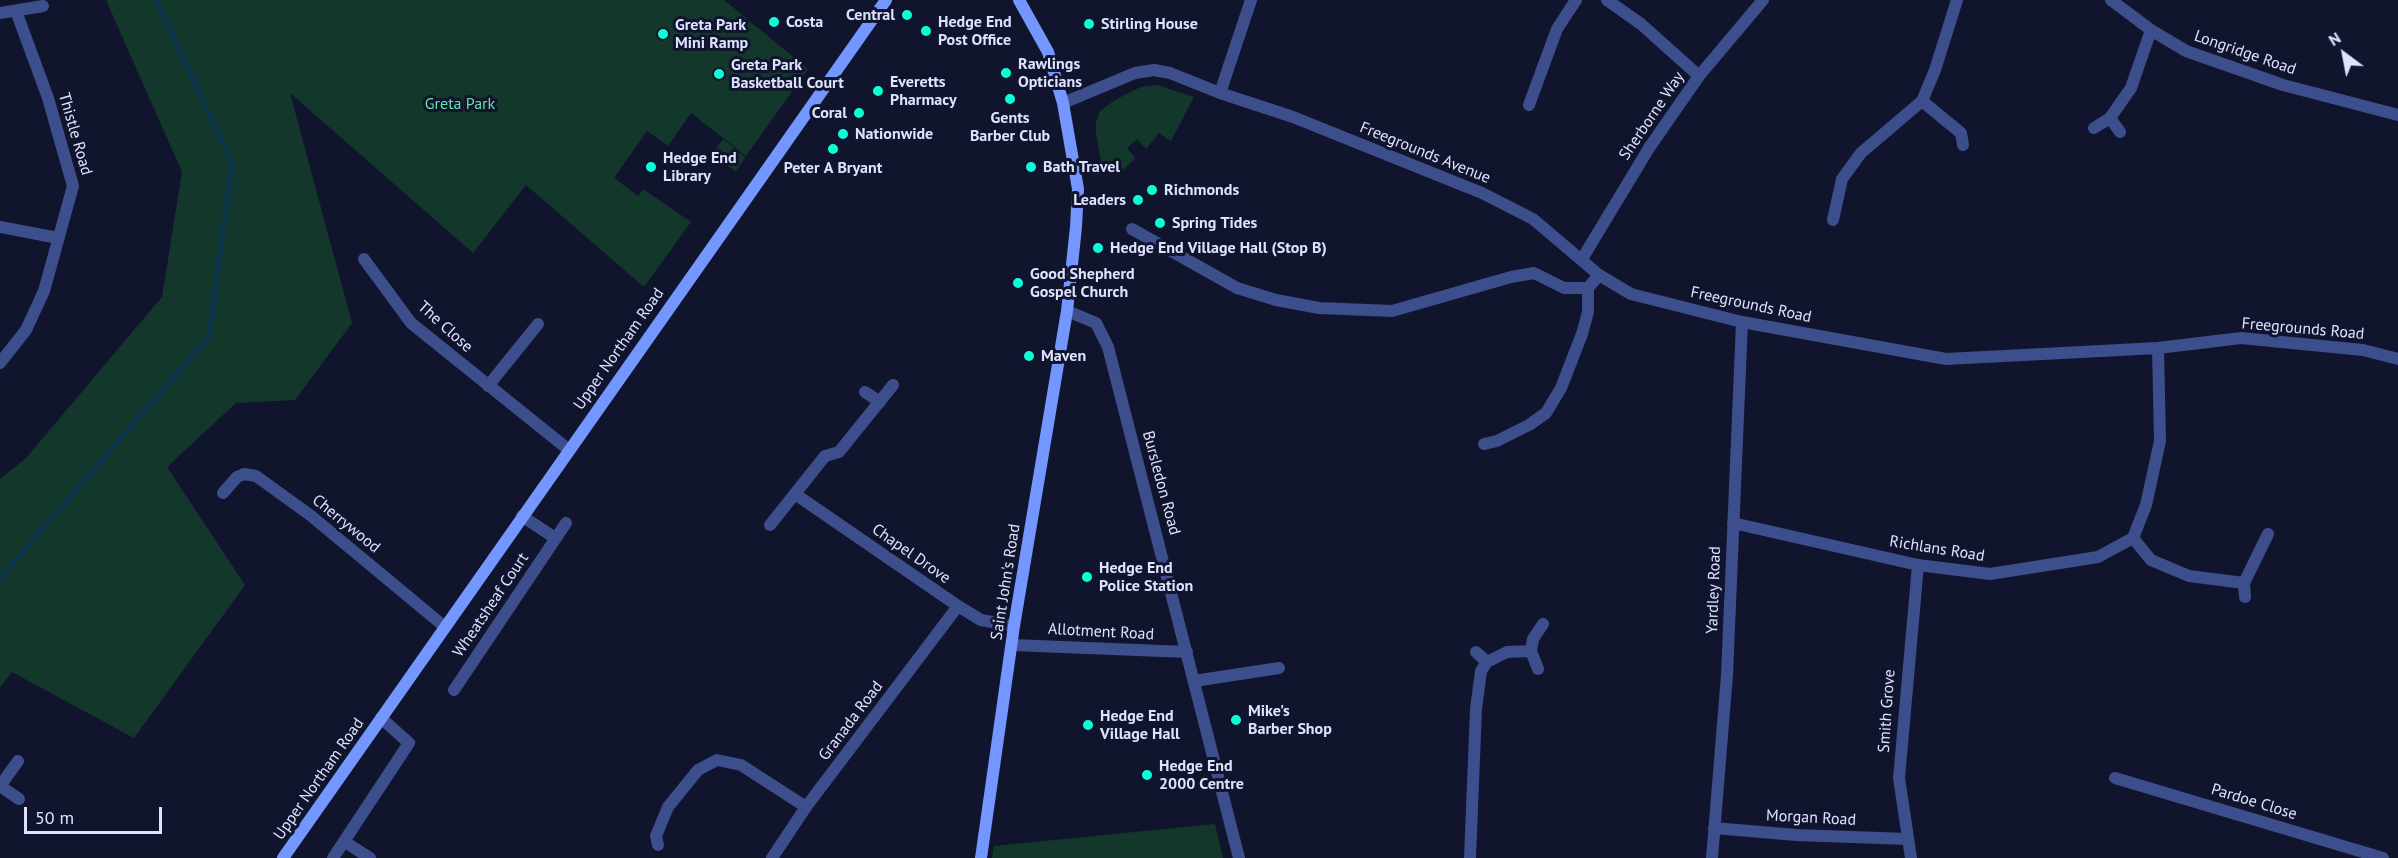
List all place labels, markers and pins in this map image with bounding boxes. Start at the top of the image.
place label: Central [846,5,895,25]
marker: Central [900,8,914,22]
place label: Costa [786,12,823,32]
place label: Hedge End Post Office [938,12,1012,50]
place label: Stirling House [1101,14,1198,34]
place label: Greta Park Mini Ramp [675,15,748,53]
marker: Costa [767,15,781,29]
marker: Stirling House [1082,17,1096,31]
marker: Hedge End Post Office [919,24,933,38]
marker: Greta Park Mini Ramp [656,27,670,41]
place label: Rawlings Opticians [1018,54,1082,92]
place label: Greta Park Basketball Court [731,55,844,93]
marker: Rawlings Opticians [999,66,1013,80]
marker: Greta Park Basketball Court [712,67,726,81]
place label: Everetts Pharmacy [890,72,957,110]
marker: Everetts Pharmacy [871,84,885,98]
marker: Gents Barber Club [1003,92,1017,106]
place label: Coral [812,103,847,123]
marker: Coral [852,106,866,120]
place label: Gents Barber Club [970,108,1050,146]
place label: Nationwide [855,124,933,144]
marker: Nationwide [836,127,850,141]
marker: Peter A Bryant [826,142,840,156]
place label: Hedge End Library [663,148,737,186]
place label: Bath Travel [1043,157,1120,177]
place label: Peter A Bryant [784,158,882,178]
marker: Hedge End Library [644,160,658,174]
marker: Bath Travel [1024,160,1038,174]
place label: Richmonds [1164,180,1239,200]
marker: Richmonds [1145,183,1159,197]
place label: Leaders [1073,190,1126,210]
marker: Leaders [1131,193,1145,207]
place label: Spring Tides [1172,213,1257,233]
marker: Spring Tides [1153,216,1167,230]
place label: Hedge End Village Hall (Stop B) [1110,238,1327,258]
marker: Hedge End Village Hall (Stop B) [1091,241,1105,255]
place label: Good Shepherd Gospel Church [1030,264,1135,302]
marker: Good Shepherd Gospel Church [1011,276,1025,290]
place label: Maven [1041,346,1086,366]
marker: Maven [1022,349,1036,363]
place label: Hedge End Police Station [1099,558,1193,596]
marker: Hedge End Police Station [1080,570,1094,584]
place label: Mike's Barber Shop [1248,701,1332,739]
place label: Hedge End Village Hall [1100,706,1180,744]
marker: Mike's Barber Shop [1229,713,1243,727]
marker: Hedge End Village Hall [1081,718,1095,732]
place label: Hedge End 2000 Centre [1159,756,1244,794]
marker: Hedge End 2000 Centre [1140,768,1154,782]

